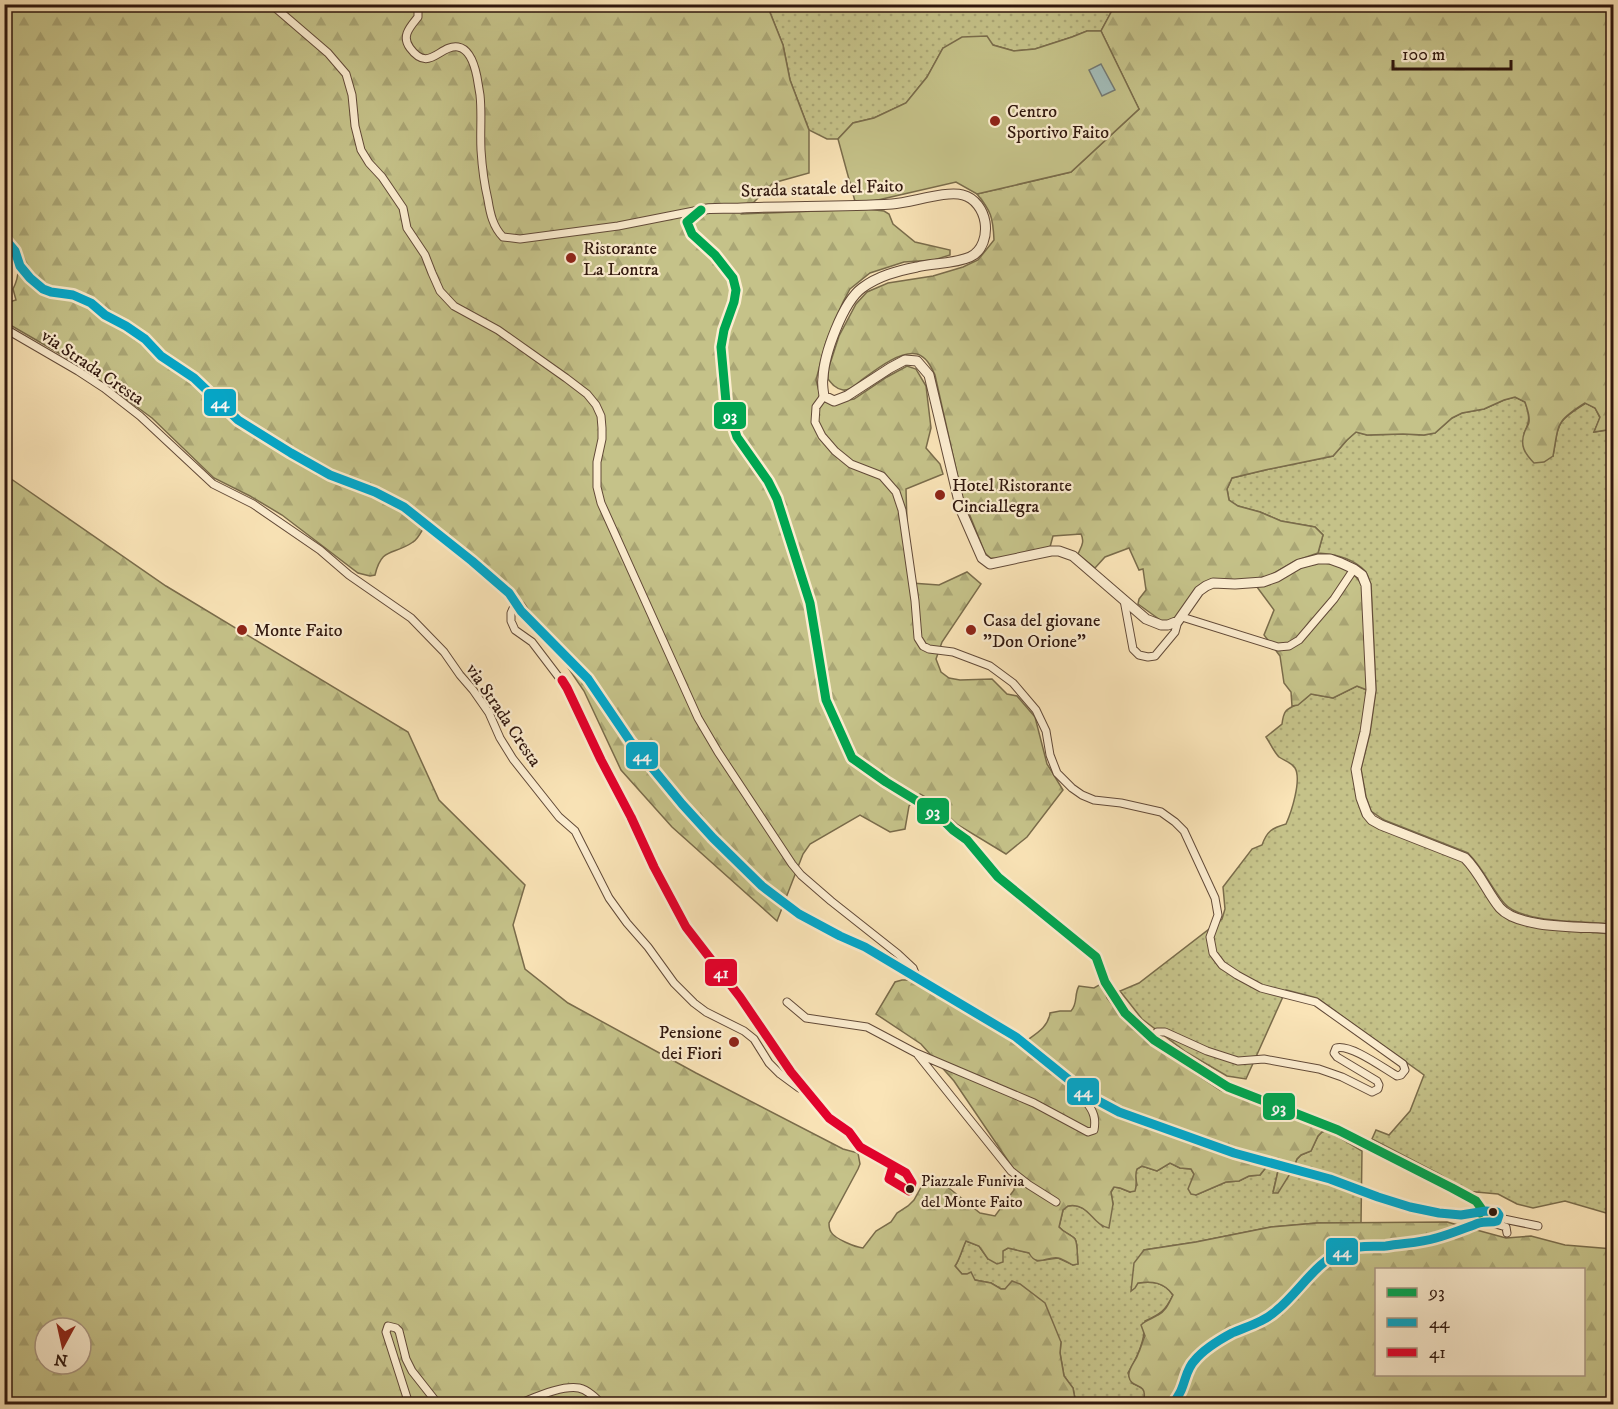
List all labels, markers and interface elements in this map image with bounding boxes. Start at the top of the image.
scale bar [1393,33,1512,71]
text: 100 m [1402,44,1445,66]
place label: Centro Sportivo Faito [1007,101,1109,144]
marker: Centro Sportivo Faito [988,114,1002,128]
street label: Strada statale del Faito [740,175,904,203]
place label: Ristorante La Lontra [583,238,659,281]
marker: Ristorante La Lontra [564,251,578,265]
street label: via Strada Cresta [36,325,148,411]
line badge: 44 [203,388,237,417]
text: 44 [210,393,230,413]
line badge: 93 [713,401,747,430]
text: 93 [722,406,737,426]
place label: Hotel Ristorante Cinciallegra [952,475,1072,518]
marker: Hotel Ristorante Cinciallegra [933,488,947,502]
place label: Casa del giovane "Don Orione" [983,610,1100,653]
place label: Monte Faito [254,620,343,642]
marker: Monte Faito [235,623,249,637]
marker: Casa del giovane "Don Orione" [964,623,978,637]
street label: via Strada Cresta [460,659,546,772]
line badge: 44 [625,741,659,770]
text: 44 [632,746,652,766]
line badge: 93 [916,797,950,825]
text: 93 [925,802,940,822]
line badge: 41 [704,958,738,987]
text: 41 [712,963,729,983]
place label: Pensione dei Fiori [659,1022,722,1065]
marker: Pensione dei Fiori [727,1035,741,1049]
line badge: 44 [1066,1077,1100,1106]
text: 44 [1073,1082,1093,1102]
line badge: 93 [1262,1092,1296,1121]
text: 93 [1271,1098,1286,1118]
place label: Piazzale Funivia del Monte Faito [921,1171,1024,1212]
marker: Piazzale Funivia del Monte Faito [904,1183,916,1195]
unlabelled marker [1487,1206,1499,1218]
line badge: 44 [1325,1237,1359,1266]
text: 44 [1332,1242,1352,1262]
legend [1375,1268,1585,1376]
text: 93 [1428,1282,1445,1304]
text: 44 [1429,1312,1450,1334]
north arrow [33,1316,93,1376]
text: 41 [1429,1342,1446,1364]
text: N [53,1349,69,1371]

